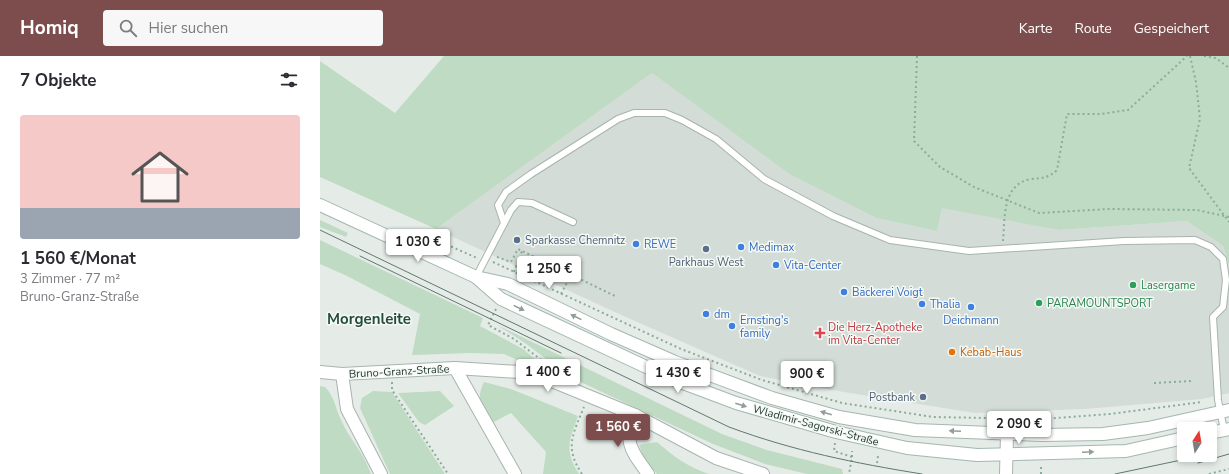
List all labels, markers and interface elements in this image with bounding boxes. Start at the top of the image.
search box [103,10,383,46]
text: Homiq [20,15,79,41]
icon: search [117,17,139,39]
text: Hier suchen [149,18,228,38]
text: Karte [1019,19,1053,38]
text: Route [1075,19,1112,38]
text: Gespeichert [1134,19,1209,38]
text: 7 Objekte [20,69,96,92]
icon: filters [278,69,300,91]
icon: home [124,141,196,213]
pin: 1 030 € [381,229,455,263]
text: 1 030 € [395,233,441,251]
place label: Sparkasse Chemnitz [525,233,625,248]
marker: Sparkasse Chemnitz [512,235,522,245]
place label: REWE [644,237,676,252]
marker: REWE [631,239,641,249]
place label: Medimax [749,240,794,255]
marker: Medimax [736,242,746,252]
marker: Parkhaus West [701,244,711,254]
text: 1 560 €/Monat [20,247,136,270]
place label: Parkhaus West [669,255,744,270]
pin: 1 250 € [512,256,586,290]
place label: Vita-Center [783,258,841,273]
text: 1 250 € [526,260,572,278]
marker: Vita-Center [771,260,781,270]
text: 3 Zimmer · 77 m² [20,270,120,288]
place label: Lasergame [1141,278,1196,293]
marker: Lasergame [1128,280,1138,290]
place label: Bäckerei Voigt [852,285,923,300]
marker: Bäckerei Voigt [839,287,849,297]
text: Bruno-Granz-Straße [20,288,139,306]
place label: PARAMOUNTSPORT [1047,296,1153,311]
place label: Thalia [930,297,961,312]
marker: PARAMOUNTSPORT [1034,298,1044,308]
marker: Thalia [917,299,927,309]
marker: Deichmann [966,302,976,312]
one-way arrow [514,305,525,311]
place label: dm [714,307,730,322]
district label: Morgenleite [327,309,411,329]
marker: dm [701,309,711,319]
place label: Ernsting's family [740,313,789,341]
place label: Deichmann [943,313,999,328]
one-way arrow [570,314,582,320]
place label: Die Herz-Apotheke im Vita-Center [828,320,922,348]
marker: Ernsting's family [727,321,737,331]
marker: Die Herz-Apotheke im Vita-Center [815,328,825,338]
place label: Kebab-Haus [960,345,1022,360]
marker: Kebab-Haus [947,347,957,357]
pin: 1 400 € [511,359,585,393]
pin: 1 430 € [641,360,715,394]
street label: Bruno-Granz-Straße [348,361,450,382]
pin: 900 € [779,361,835,395]
text: 1 400 € [525,363,571,381]
text: 1 430 € [655,364,701,382]
text: 900 € [790,365,824,383]
place label: Postbank [869,390,915,405]
marker: Postbank [918,392,928,402]
street label: Wladimir-Sagorski-Straße [751,401,881,450]
one-way arrow [735,402,747,408]
one-way arrow [820,410,832,416]
pin: 2 090 € [982,411,1056,445]
pin: 1 560 € [581,414,655,448]
text: 2 090 € [996,415,1042,433]
text: 1 560 € [595,418,641,436]
north arrow [1177,422,1217,462]
map controls [1177,422,1217,462]
one-way arrow [949,428,961,435]
one-way arrow [1082,449,1094,456]

